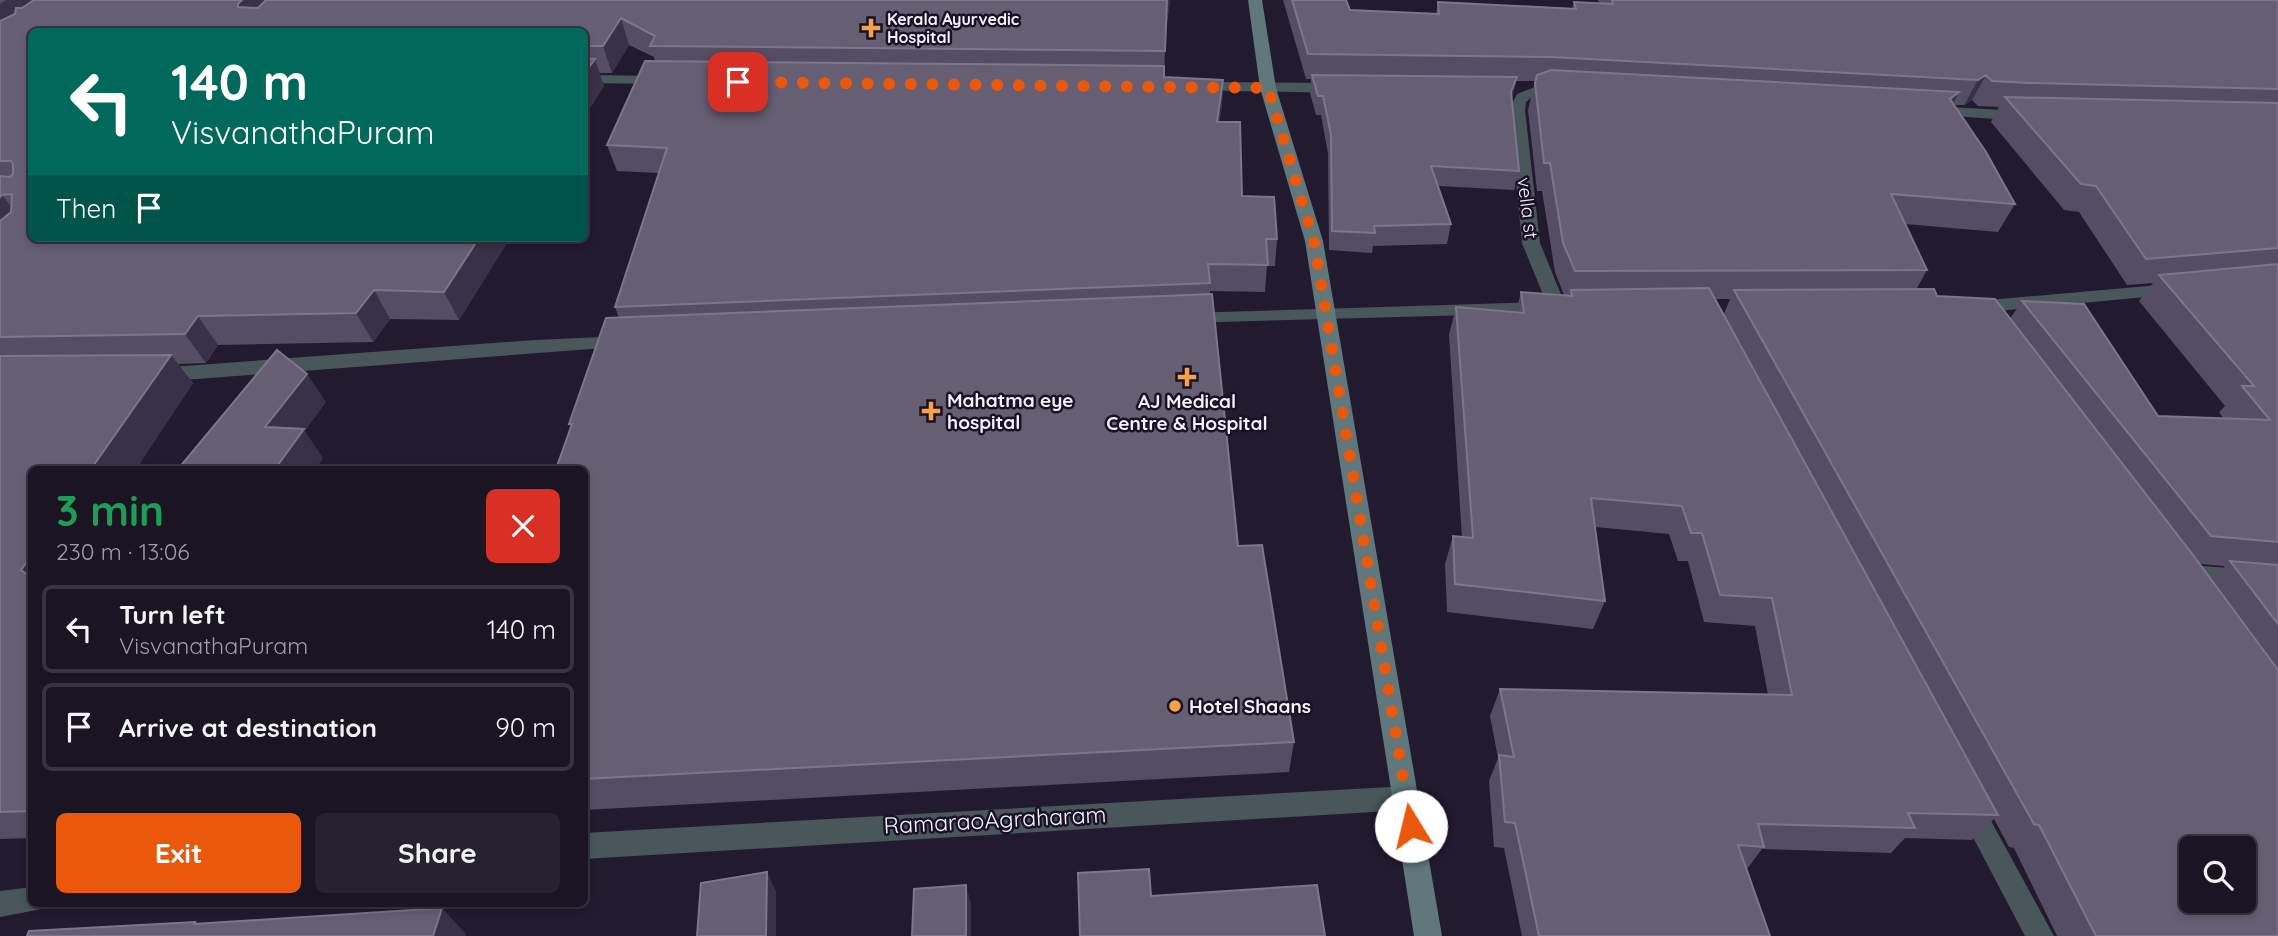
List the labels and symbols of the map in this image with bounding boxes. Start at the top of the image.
place label: Kerala Ayurvedic Hospital [887,9,1019,47]
marker: Kerala Ayurvedic Hospital [861,18,881,38]
pin [708,52,768,112]
street label: vella st [1512,176,1544,240]
marker: AJ Medical Centre & Hospital [1177,367,1197,387]
place label: Mahatma eye hospital [947,388,1073,434]
place label: AJ Medical Centre & Hospital [1106,389,1268,435]
marker: Mahatma eye hospital [921,401,941,421]
place label: Hotel Shaans [1189,694,1311,718]
marker: Hotel Shaans [1167,698,1183,714]
position arrow [1374,789,1448,863]
street label: RamaraoAgraharam [883,799,1107,840]

